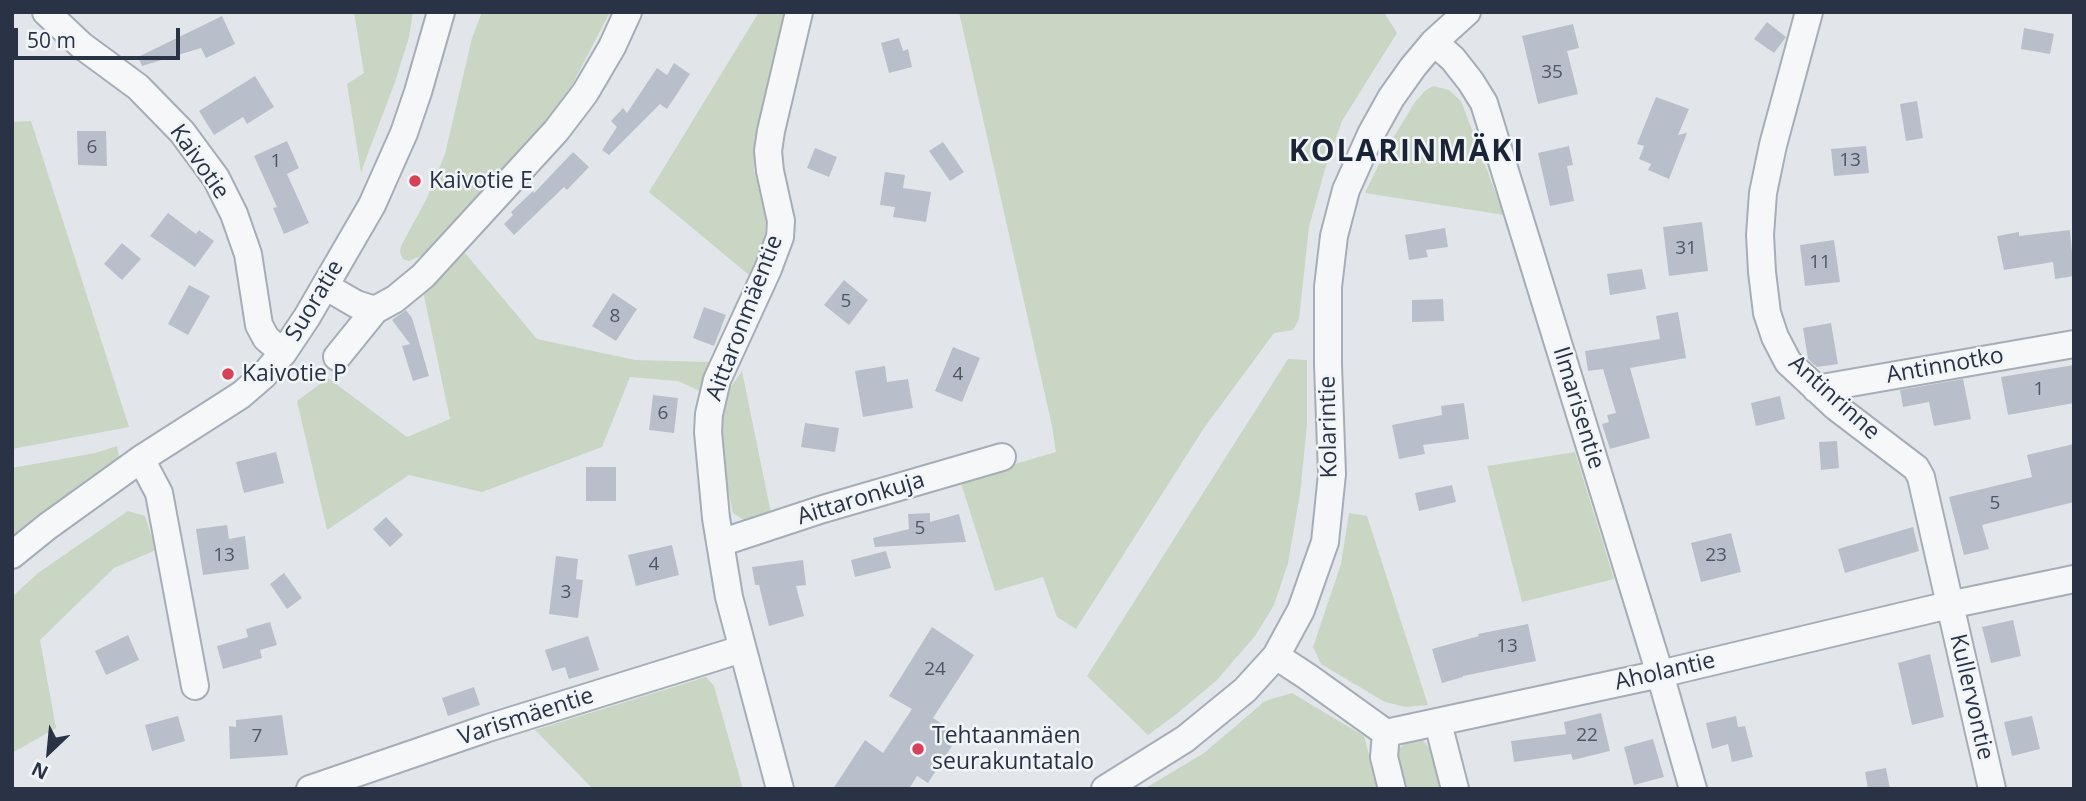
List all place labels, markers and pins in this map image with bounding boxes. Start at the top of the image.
place label: Kaivotie E [429,167,533,195]
marker: Kaivotie E [407,173,423,189]
place label: Kaivotie P [242,360,347,388]
marker: Kaivotie P [220,366,236,382]
place label: Tehtaanmäen seurakuntatalo [932,722,1094,776]
marker: Tehtaanmäen seurakuntatalo [910,741,926,757]

